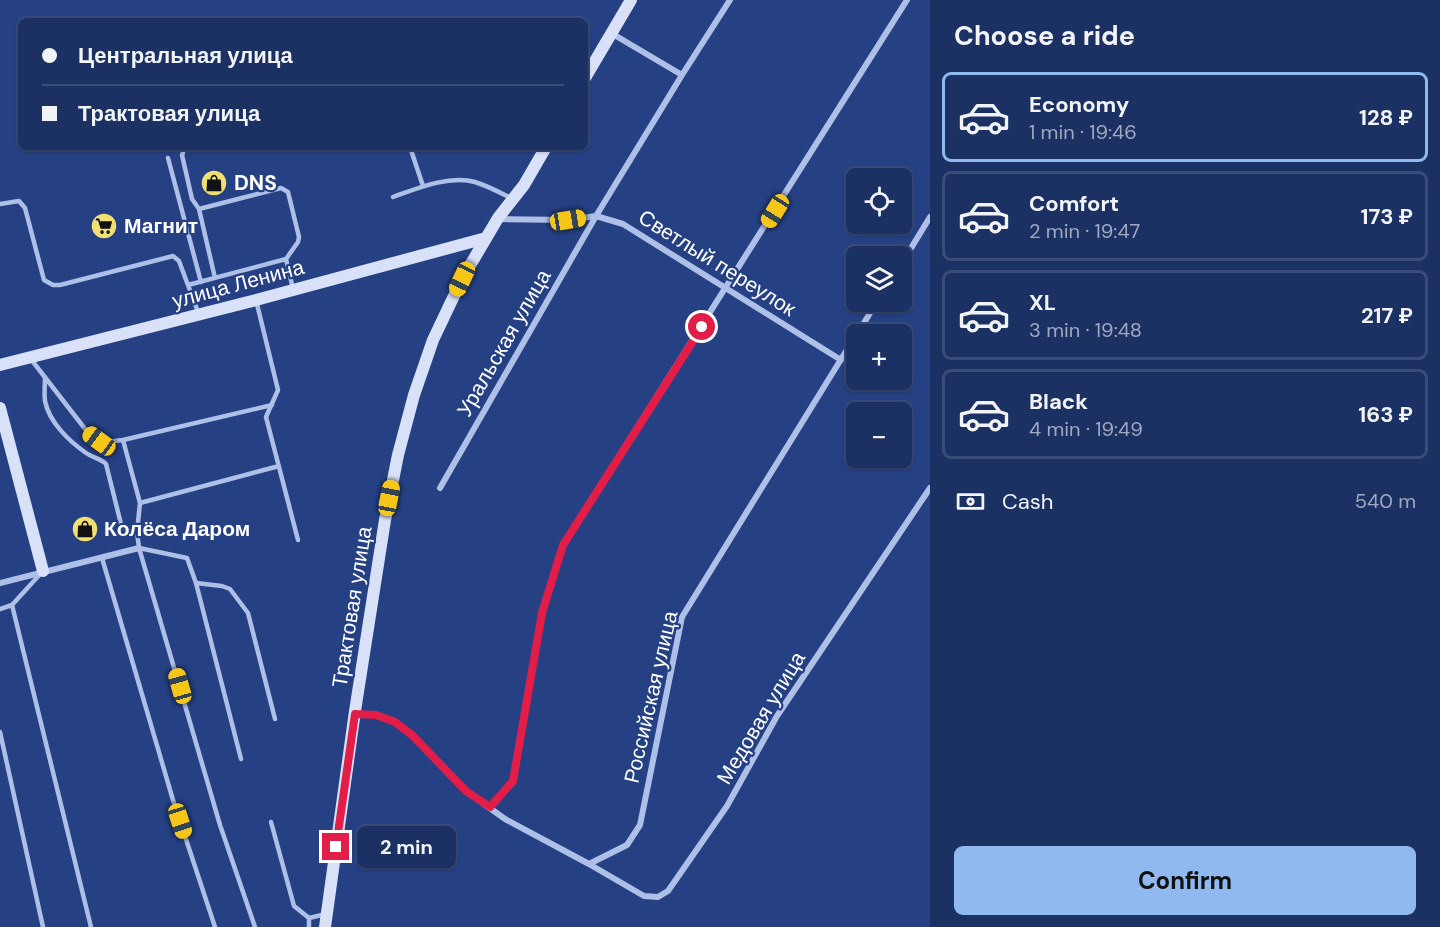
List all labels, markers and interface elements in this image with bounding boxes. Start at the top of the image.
text: Choose a ride [954,18,1135,53]
text: Центральная улица [78,41,293,70]
icon: car [957,90,1011,144]
text: Economy [1029,90,1129,119]
text: Трактовая улица [78,99,260,128]
text: 128 ₽ [1359,103,1413,132]
text: 1 min · 19:46 [1029,119,1137,145]
shop icon: DNS [199,168,229,198]
map controls [846,168,912,468]
button: locate [846,168,912,234]
place label: DNS [234,169,277,197]
icon: car [957,189,1011,243]
text: Comfort [1029,189,1119,218]
car [758,191,792,231]
text: 173 ₽ [1361,202,1413,231]
street label: Светлый переулок [633,203,802,323]
car [549,208,587,232]
supermarket icon: Магнит [89,211,119,241]
place label: Магнит [124,212,198,240]
text: 2 min · 19:47 [1029,218,1140,244]
button: layers [846,246,912,312]
street label: улица Ленина [169,253,307,315]
car [446,259,478,299]
street label: Уральская улица [451,264,558,422]
icon: car [957,288,1011,342]
text: XL [1029,288,1056,317]
text: 217 ₽ [1361,301,1413,330]
route start [688,313,715,340]
text: 3 min · 19:48 [1029,317,1142,343]
button: + [846,324,912,390]
icon: car [957,387,1011,441]
text: Black [1029,387,1088,416]
text: 163 ₽ [1358,400,1413,429]
button: − [846,402,912,468]
text: 4 min · 19:49 [1029,416,1143,442]
car [79,423,119,459]
car [377,479,401,517]
icon: cash [954,485,987,518]
text: Cash [1002,487,1053,516]
text: 540 m [1355,488,1416,514]
shop icon: Колёса Даром [70,514,100,544]
place label: Колёса Даром [104,515,250,543]
street label: Трактовая улица [325,524,379,690]
street label: Российская улица [618,608,684,786]
street label: Медовая улица [710,646,812,790]
car [166,666,194,706]
car [166,801,194,841]
callout: 2 min [357,826,456,868]
route end [322,833,349,860]
text: 2 min [380,834,433,860]
button: Confirm [954,846,1416,915]

